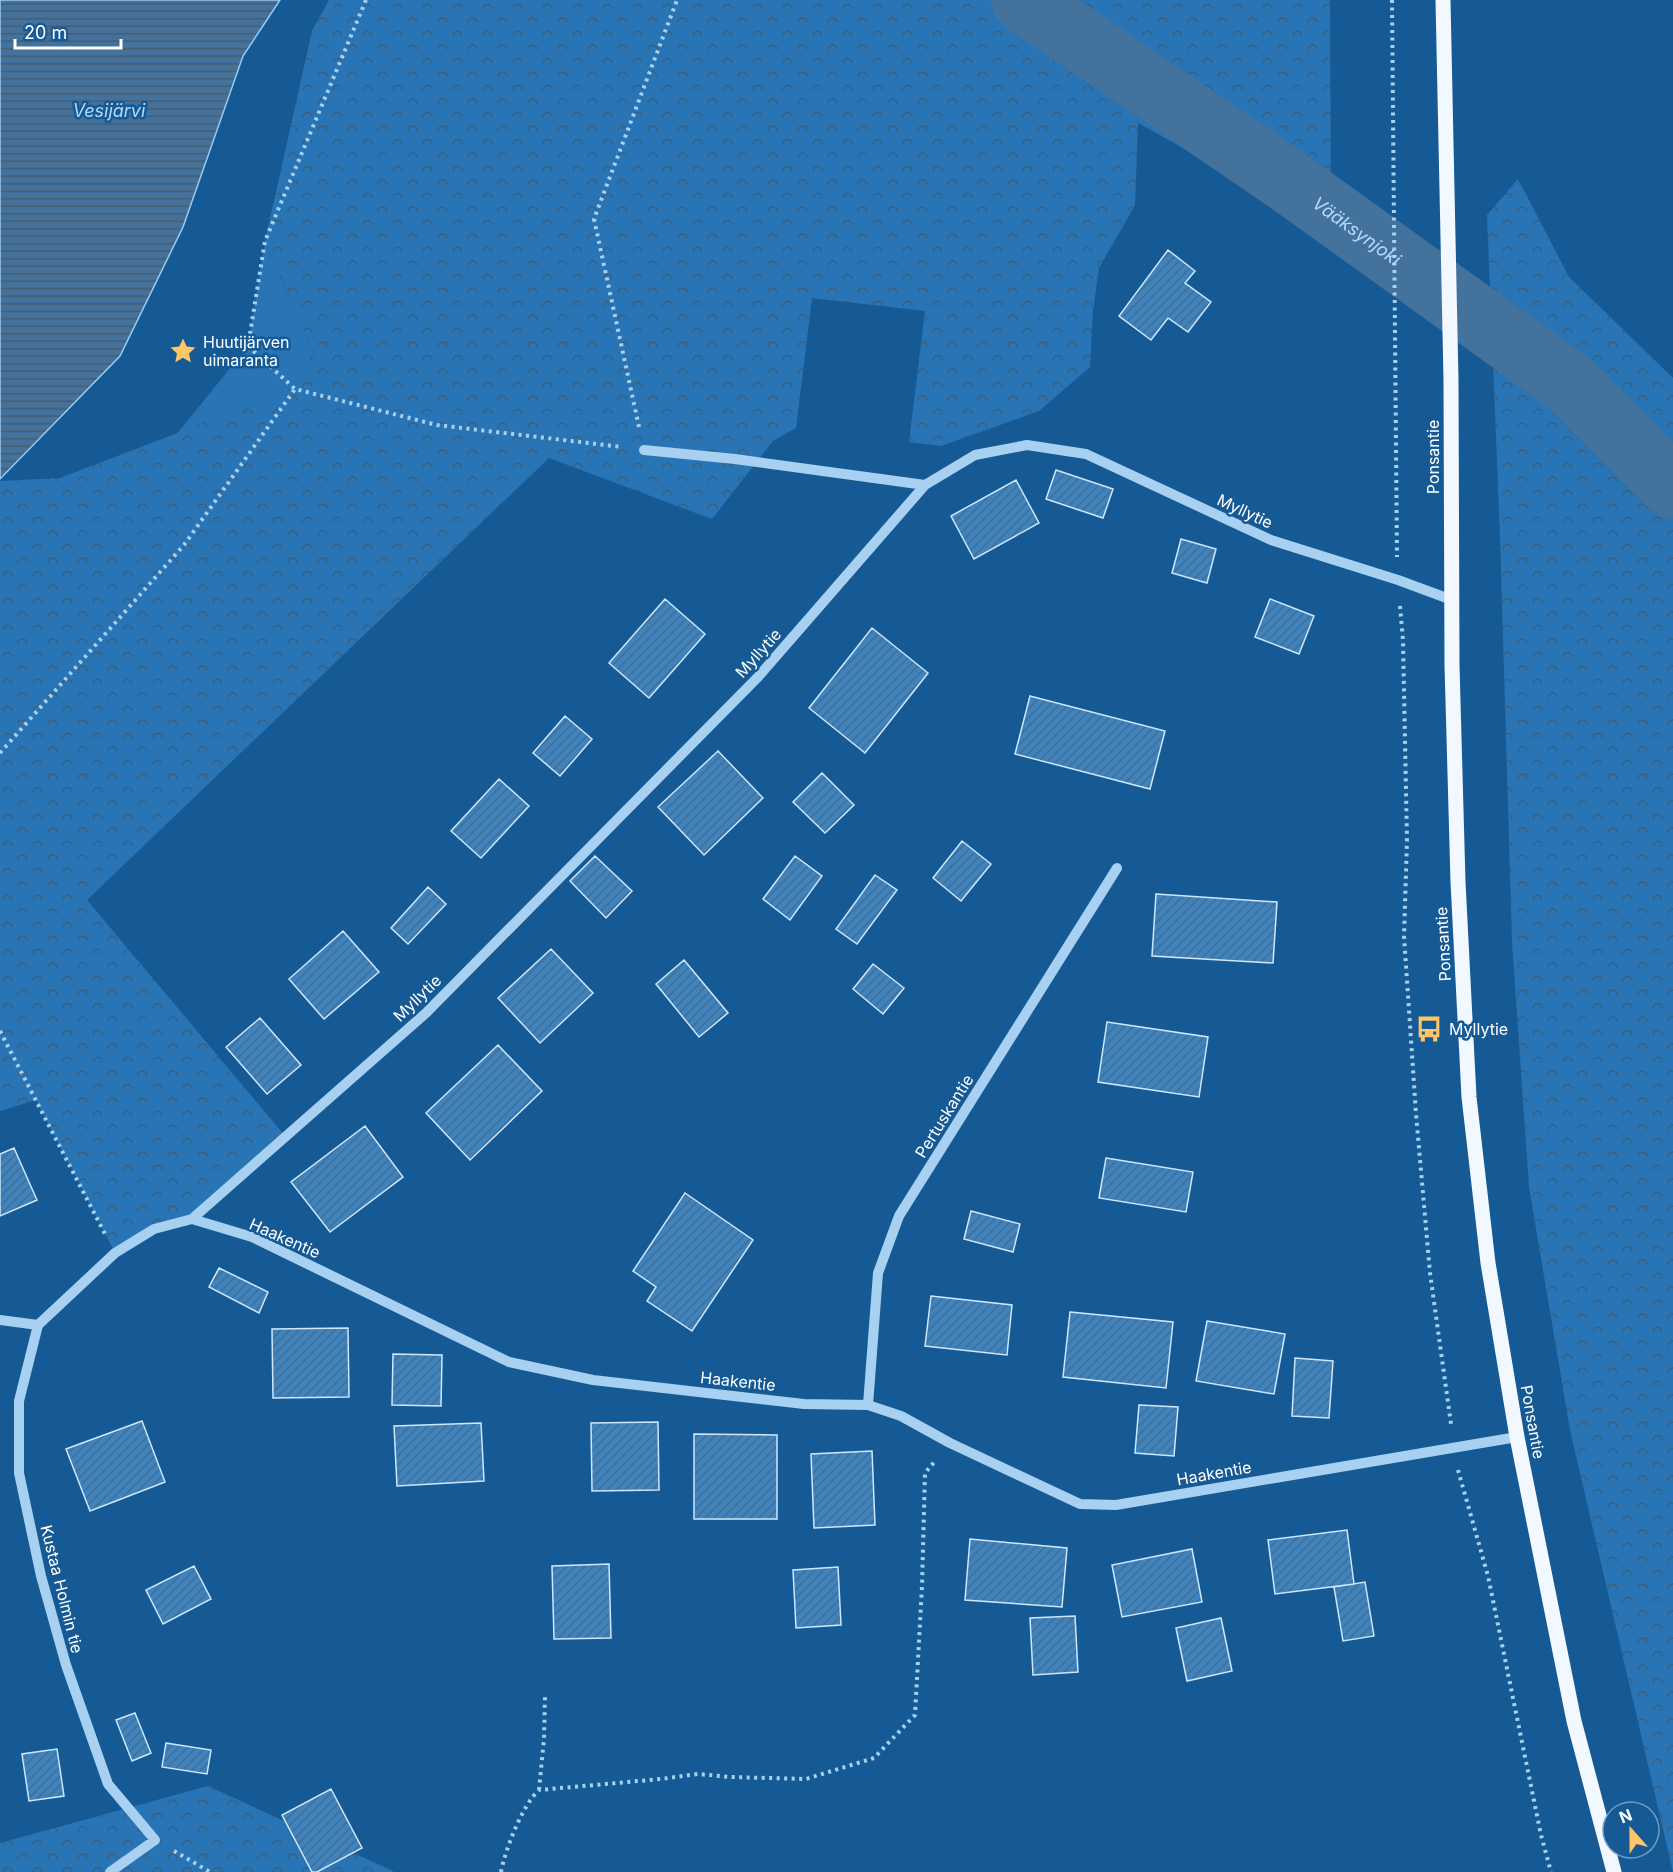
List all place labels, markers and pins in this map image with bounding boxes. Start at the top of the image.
place label: Huutijärven uimaranta [203,332,290,370]
place icon: Huutijärven uimaranta [168,336,198,366]
bus stop icon: Myllytie [1414,1014,1444,1044]
place label: Myllytie [1449,1019,1508,1039]

